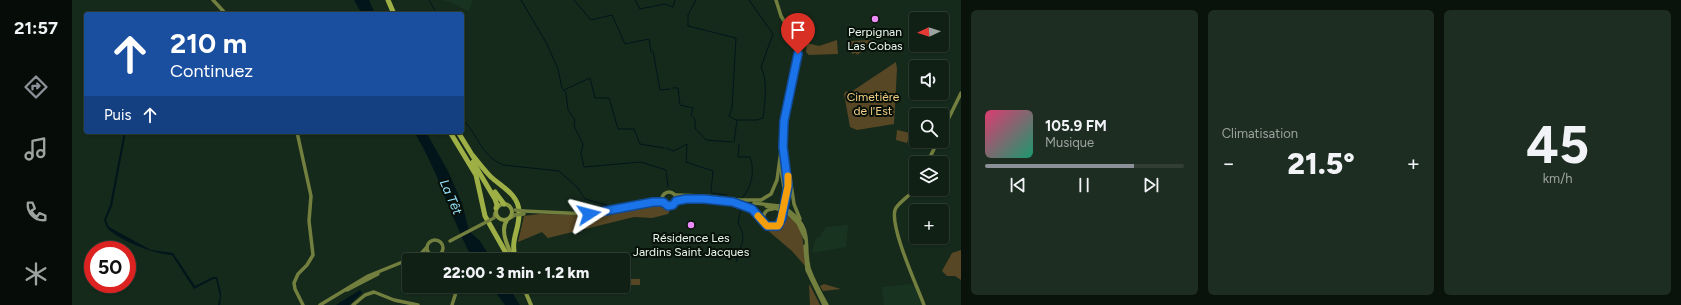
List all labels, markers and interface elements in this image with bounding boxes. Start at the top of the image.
north arrow [909,12,949,52]
map controls [909,12,949,244]
pin [781,13,815,54]
marker: Perpignan Las Cobas [870,14,880,24]
text: 21:57 [14,17,58,39]
icon: arrive [787,19,809,41]
place label: Perpignan Las Cobas [847,25,903,53]
text: 210 m [170,26,247,60]
icon: ahead [104,28,156,80]
text: Continuez [170,60,253,82]
button: sound [909,60,949,100]
icon: directions [22,73,50,101]
park label: Cimetière de l'Est [847,90,900,118]
icon: ahead [139,104,161,126]
text: Puis [104,106,131,124]
button: search [909,108,949,148]
text: 45 [1526,114,1589,176]
text: 105.9 FM [1045,117,1107,135]
text: Climatisation [1222,126,1298,141]
icon: music [22,135,50,163]
text: Musique [1045,135,1094,150]
text: 21.5° [1287,145,1355,182]
text: − [1222,150,1235,177]
text: + [1407,150,1420,177]
button: layers [909,156,949,196]
text: km/h [1543,171,1573,186]
icon: previous [1007,174,1029,196]
icon: pause [1073,174,1095,196]
icon: next [1140,174,1162,196]
water label: La Têt [437,177,466,218]
position arrow [568,193,610,235]
icon: phone [22,198,50,226]
button: + [909,204,949,244]
marker: Résidence Les Jardins Saint Jacques [686,220,696,230]
place label: Résidence Les Jardins Saint Jacques [633,231,750,259]
speed limit sign: 50 [84,241,136,293]
icon: climate [22,260,50,288]
text: 22:00 · 3 min · 1.2 km [443,264,589,282]

